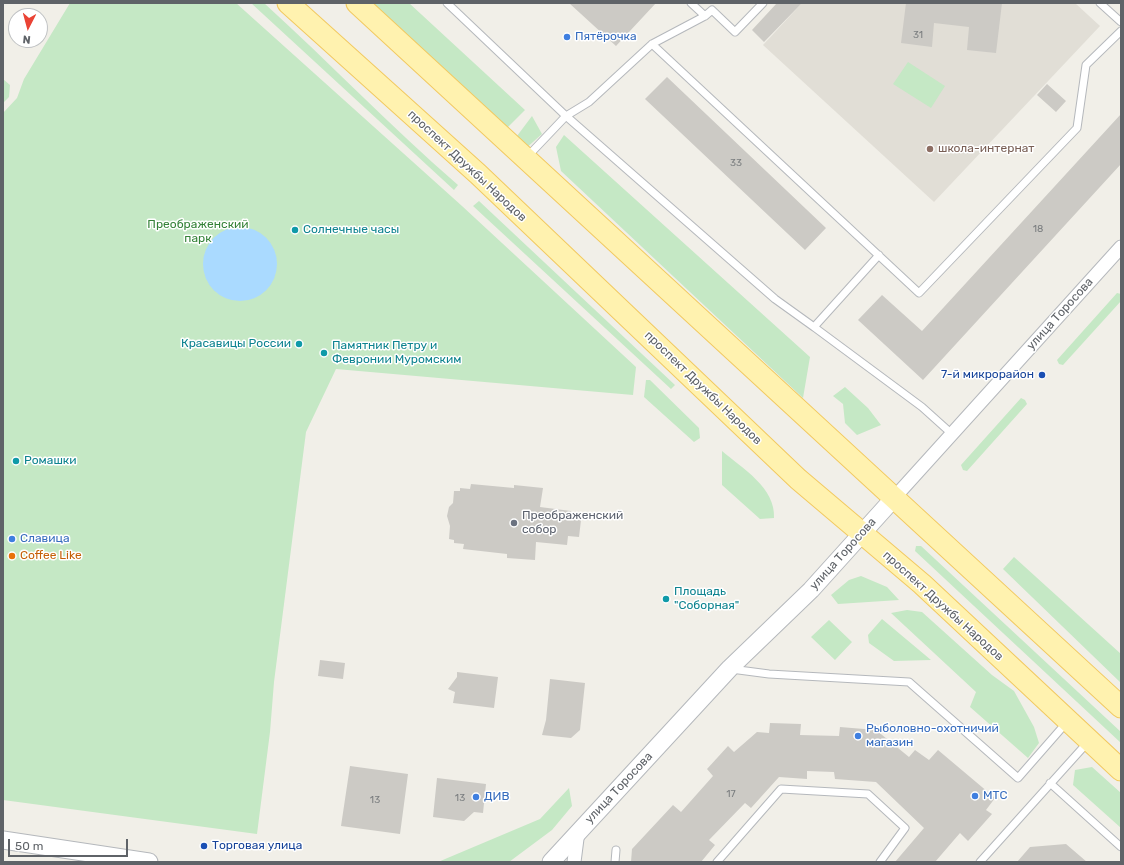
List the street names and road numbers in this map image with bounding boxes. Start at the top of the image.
street label: проспект Дружбы Народов [405,107,529,225]
street label: улица Торосова [1024,275,1096,353]
street label: проспект Дружбы Народов [641,328,765,448]
street label: улица Торосова [807,515,879,593]
street label: проспект Дружбы Народов [880,548,1006,664]
street label: улица Торосова [582,749,656,827]

